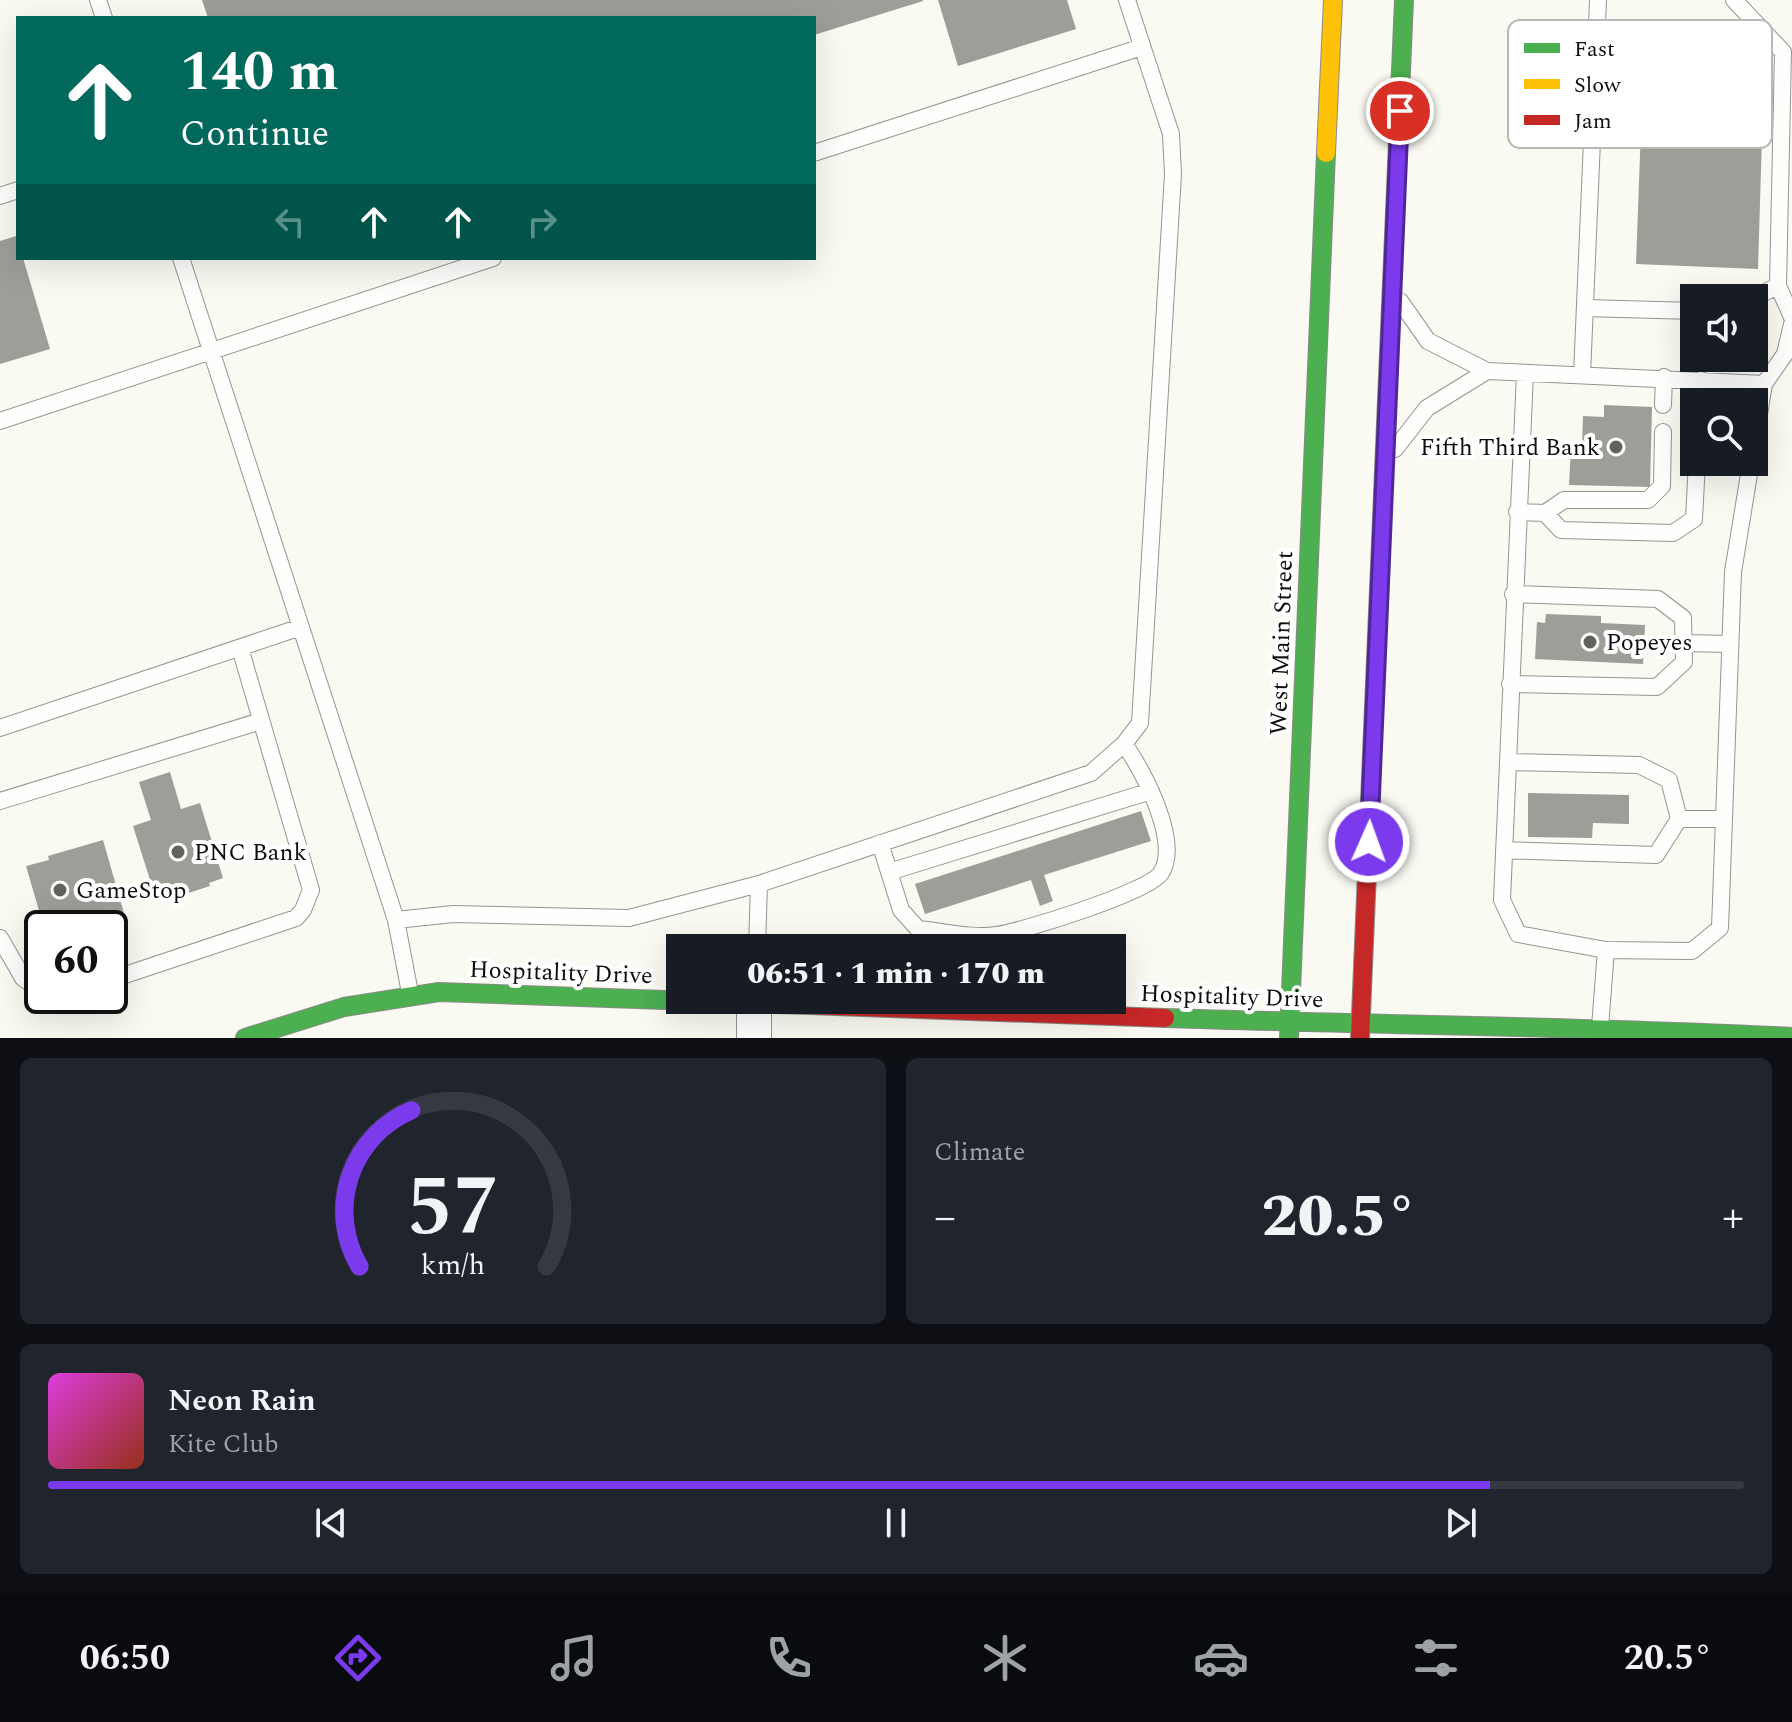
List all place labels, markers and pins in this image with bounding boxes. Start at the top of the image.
pin [1366,77,1434,145]
place label: Fifth Third Bank [1420,430,1600,466]
marker: Fifth Third Bank [1607,438,1625,456]
place label: Popeyes [1606,625,1693,661]
marker: Popeyes [1581,633,1599,651]
place label: PNC Bank [194,835,307,871]
marker: PNC Bank [169,843,187,861]
place label: GameStop [76,873,186,909]
marker: GameStop [51,881,69,899]

